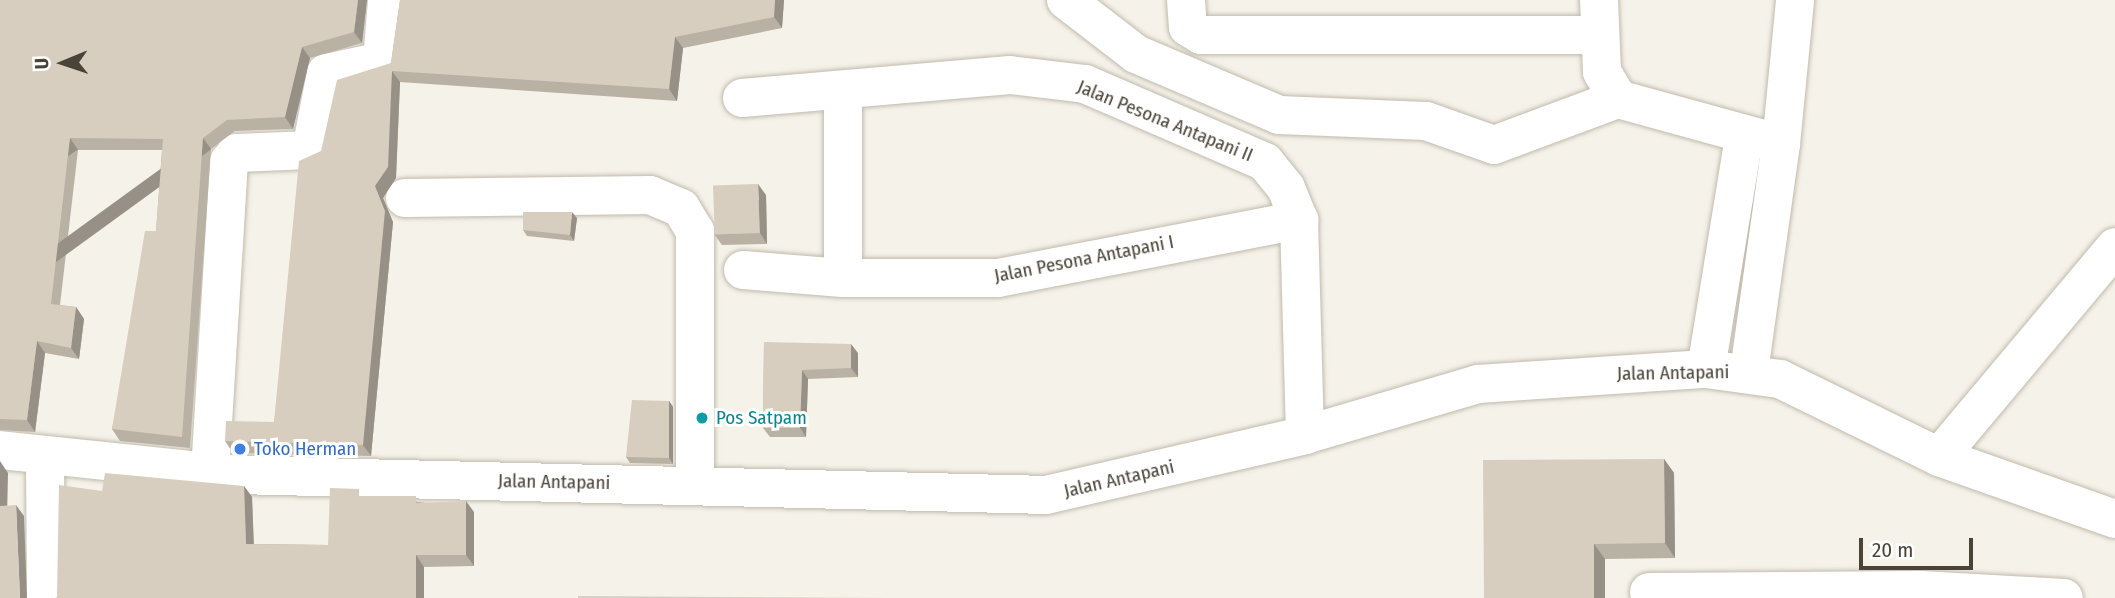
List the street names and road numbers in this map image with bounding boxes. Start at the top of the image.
street label: Jalan Pesona Antapani II [1074,75,1256,167]
street label: Jalan Pesona Antapani I [992,230,1176,288]
street label: Jalan Antapani [1617,361,1729,385]
street label: Jalan Antapani [1062,455,1176,503]
street label: Jalan Antapani [498,470,610,494]

